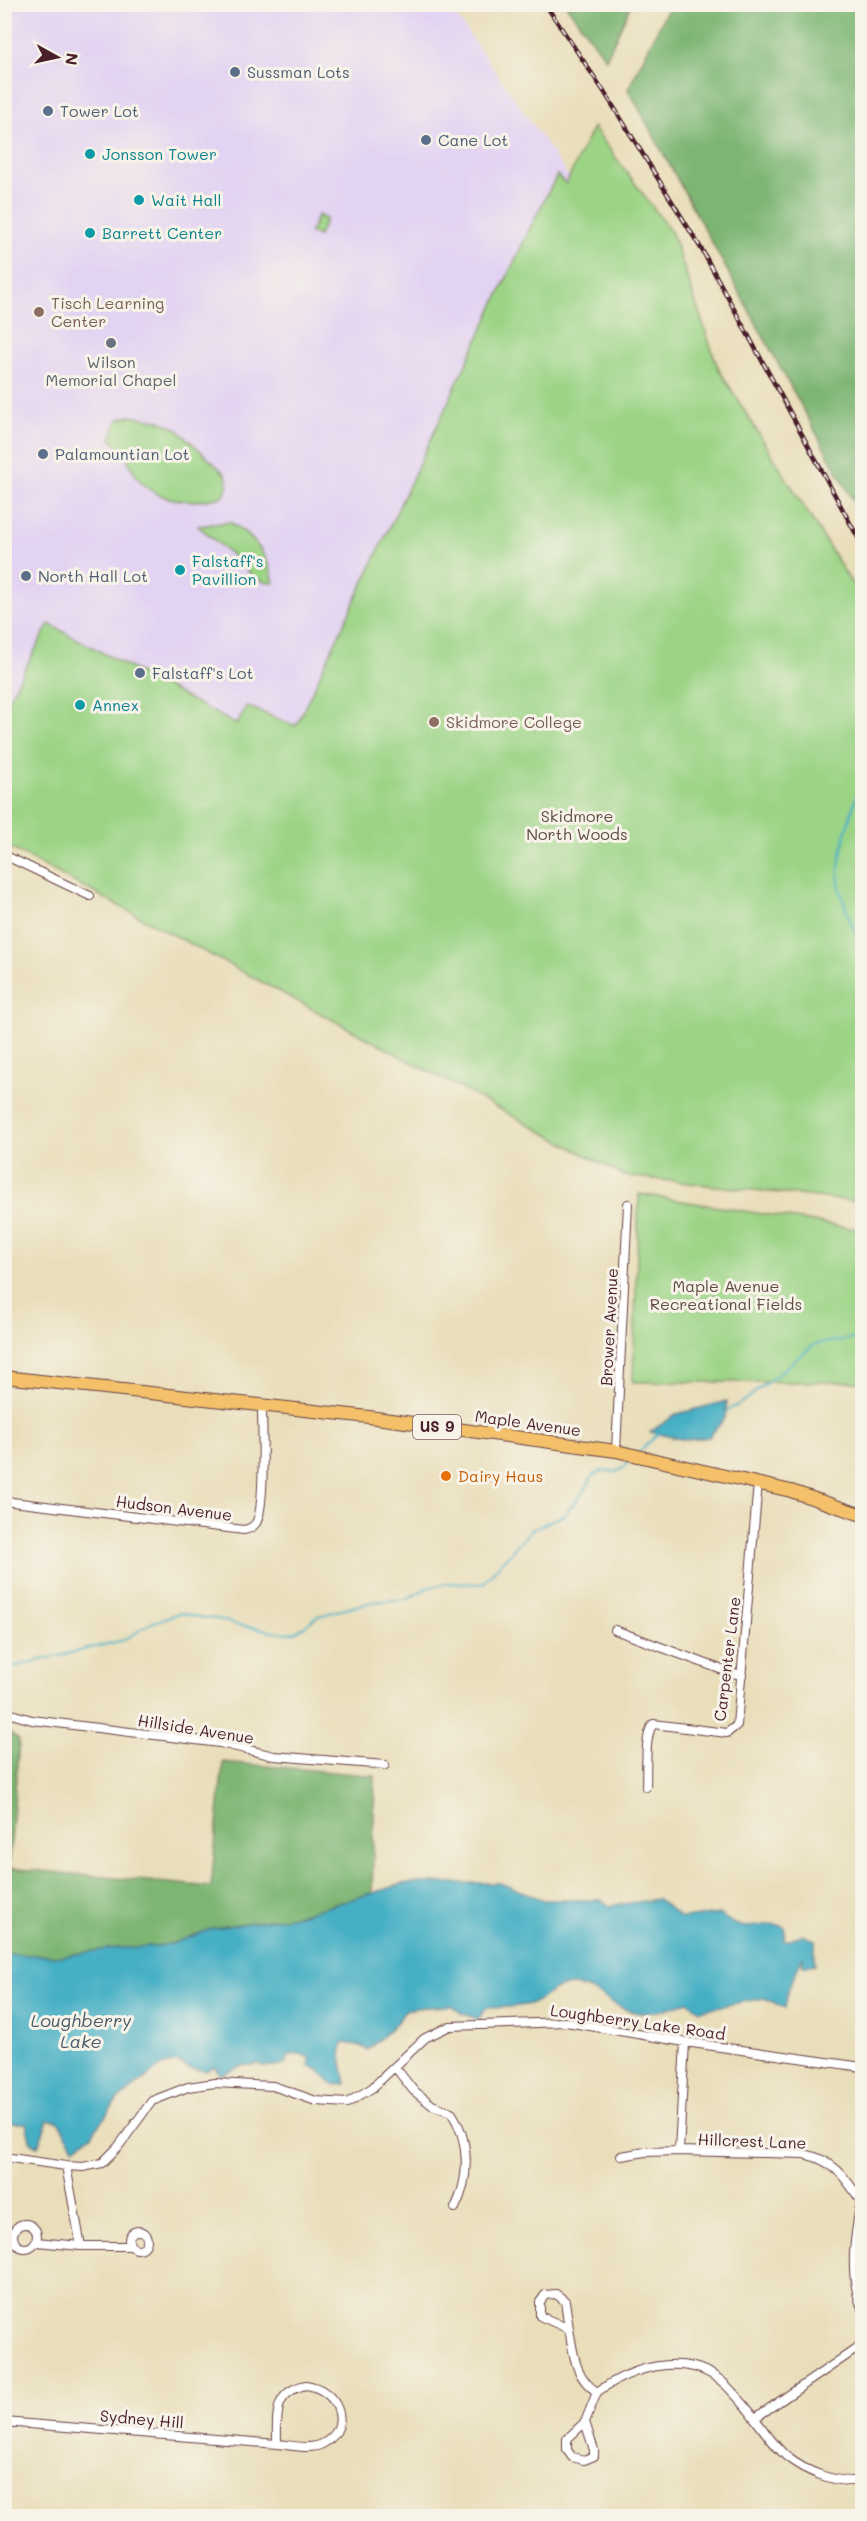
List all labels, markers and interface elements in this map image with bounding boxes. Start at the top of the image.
north arrow [27,27,87,87]
text: N [61,52,84,67]
place label: Sussman Lots [247,61,350,82]
marker: Sussman Lots [228,65,242,79]
place label: Tower Lot [60,100,139,121]
marker: Tower Lot [41,104,55,118]
place label: Cane Lot [438,129,508,150]
marker: Cane Lot [419,133,433,147]
place label: Jonsson Tower [102,143,217,164]
marker: Jonsson Tower [83,147,97,161]
place label: Wait Hall [151,189,221,210]
marker: Wait Hall [132,193,146,207]
place label: Barrett Center [102,222,222,243]
marker: Barrett Center [83,226,97,240]
place label: Tisch Learning Center [51,292,164,331]
marker: Tisch Learning Center [32,305,46,319]
marker: Wilson Memorial Chapel [104,336,118,350]
place label: Wilson Memorial Chapel [45,351,177,390]
place label: Palamountian Lot [55,443,189,464]
marker: Palamountian Lot [36,447,50,461]
place label: Falstaff's Pavillion [192,550,263,589]
marker: Falstaff's Pavillion [173,563,187,577]
place label: North Hall Lot [38,565,148,586]
marker: North Hall Lot [19,569,33,583]
place label: Falstaff's Lot [152,662,254,683]
marker: Falstaff's Lot [133,666,147,680]
place label: Annex [92,694,139,715]
marker: Annex [73,698,87,712]
place label: Skidmore College [446,711,582,732]
marker: Skidmore College [427,715,441,729]
park label: Skidmore North Woods [526,805,628,844]
street label: Brower Avenue [595,1267,622,1387]
park label: Maple Avenue Recreational Fields [650,1275,802,1314]
street label: Maple Avenue [474,1405,583,1440]
road number: US 9 [413,1415,461,1439]
place label: Dairy Haus [458,1465,543,1486]
marker: Dairy Haus [439,1469,453,1483]
street label: Hudson Avenue [115,1490,233,1525]
street label: Carpenter Lane [708,1595,745,1722]
street label: Hillside Avenue [136,1709,256,1748]
street label: Loughberry Lake Road [549,1999,727,2044]
water label: Loughberry Lake [31,2008,132,2053]
street label: Hillcrest Lane [697,2128,807,2153]
street label: Sydney Hill [99,2404,185,2433]

